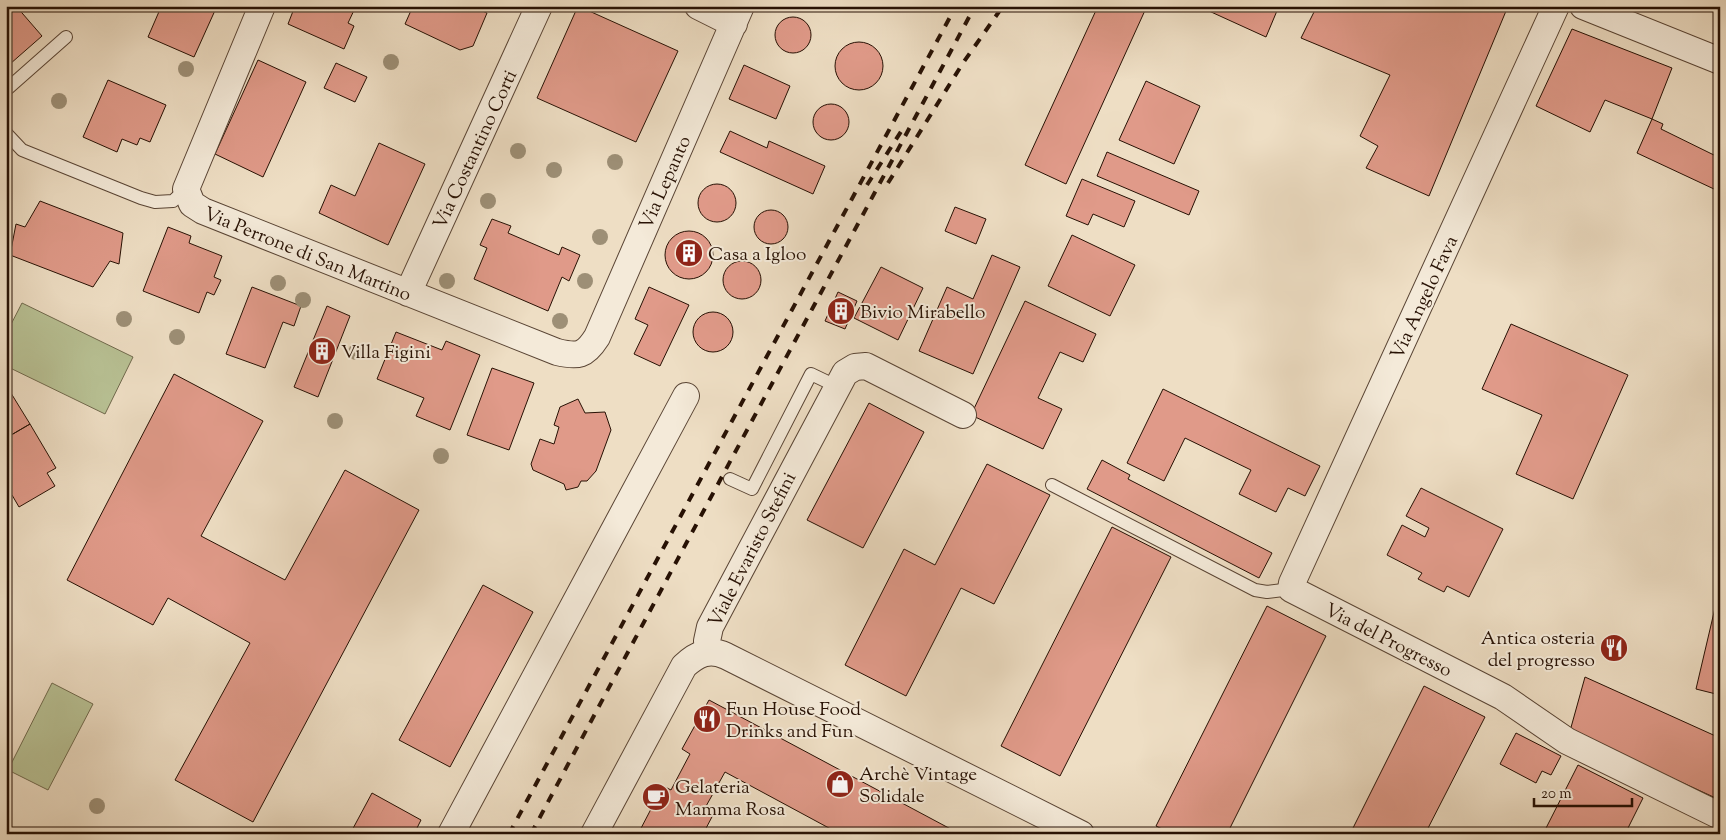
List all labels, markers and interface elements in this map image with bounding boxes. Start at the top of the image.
street label: Via Costantino Corti [427,66,525,234]
street label: Via Lepanto [634,132,699,234]
street label: Via Perrone di San Martino [199,201,415,309]
street label: Via Angelo Fava [1385,232,1466,364]
building icon: Casa a Igloo [674,238,704,268]
place label: Casa a Igloo [708,242,806,269]
building icon: Bivio Mirabello [826,296,856,326]
place label: Bivio Mirabello [860,300,985,327]
building icon: Villa Figini [307,336,337,366]
place label: Villa Figini [341,340,431,367]
street label: Viale Evaristo Stefini [702,468,804,632]
street label: Via del Progresso [1320,598,1456,685]
place label: Antica osteria del progresso [1481,626,1595,675]
restaurant icon: Antica osteria del progresso [1599,633,1629,663]
place label: Fun House Food Drinks and Fun [726,697,861,746]
restaurant icon: Fun House Food Drinks and Fun [692,704,722,734]
place label: Archè Vintage Solidale [859,762,977,811]
shop icon: Archè Vintage Solidale [825,769,855,799]
place label: Gelateria Mamma Rosa [675,775,785,824]
scale bar [1534,775,1631,807]
cafe icon: Gelateria Mamma Rosa [641,782,671,812]
text: 20 m [1541,784,1572,805]

